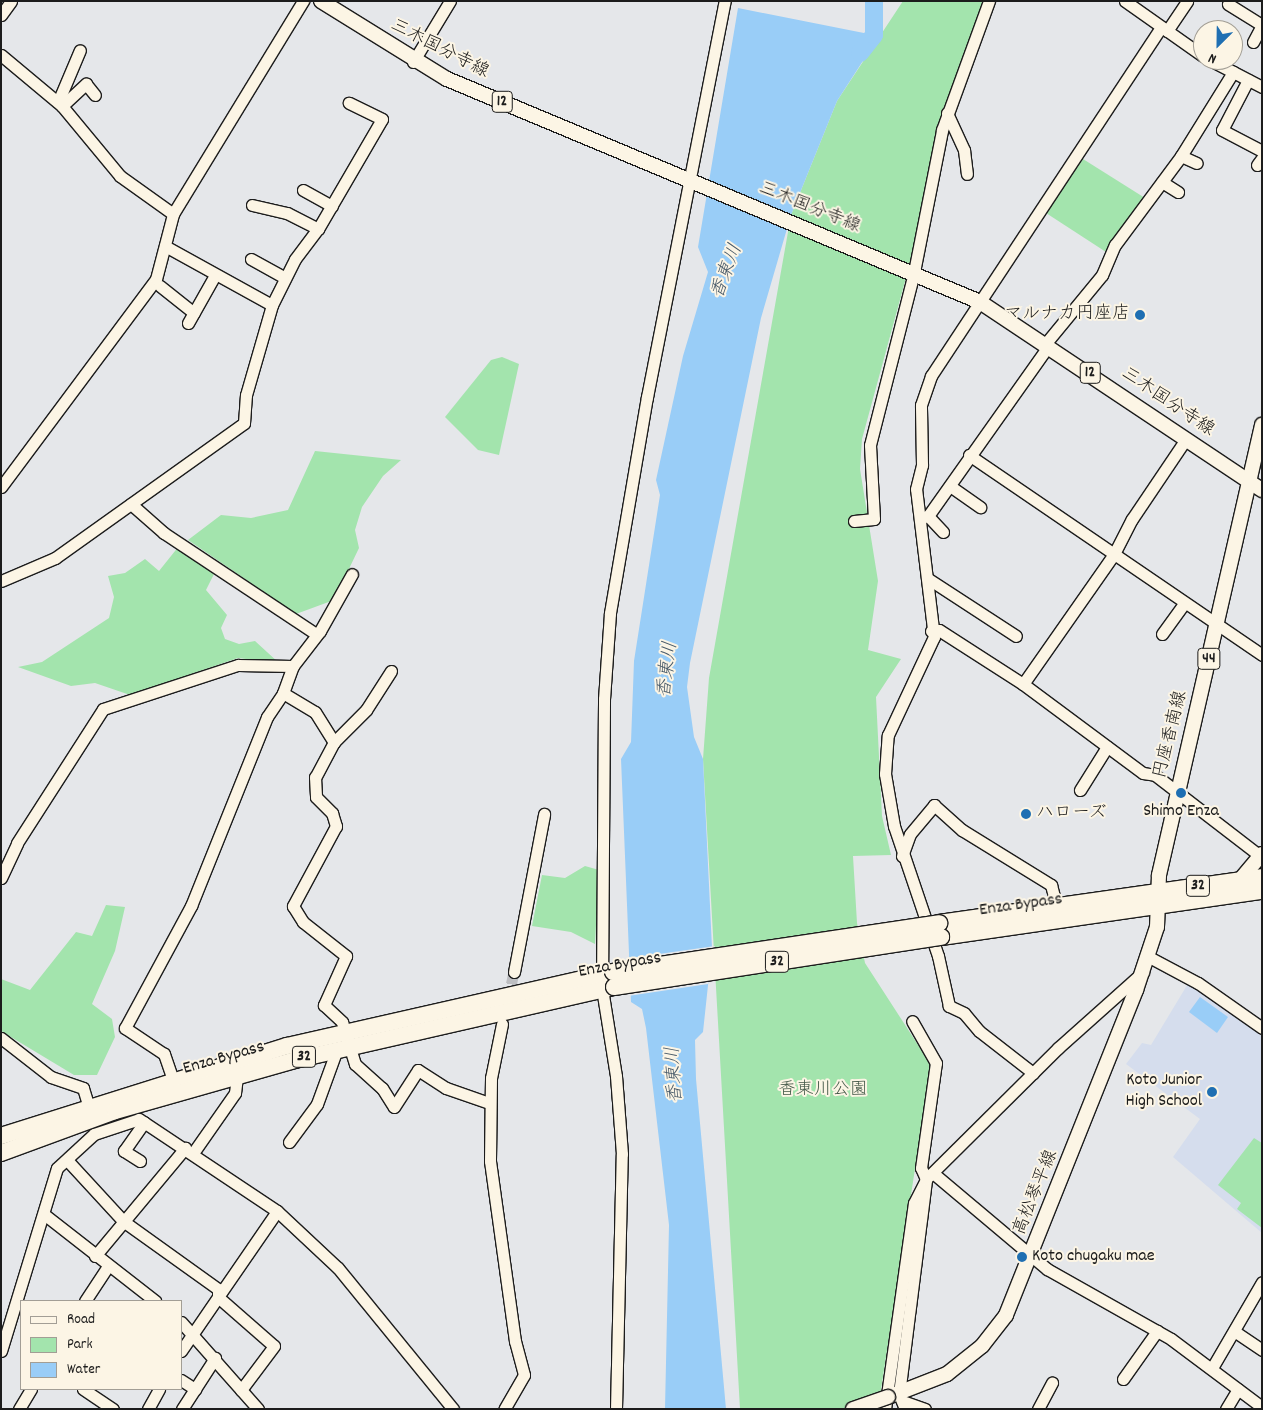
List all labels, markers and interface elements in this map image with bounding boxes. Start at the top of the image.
street label: 三木国分寺線 [386,16,492,84]
north arrow [1193,20,1243,70]
text: N [1205,47,1220,68]
road number: 12 [491,88,513,115]
street label: 三木国分寺線 [755,179,863,239]
water label: 香東川 [707,241,749,303]
place label: マルナカ円座店 [1004,304,1130,326]
marker: マルナカ円座店 [1134,309,1146,321]
road number: 12 [1079,359,1101,386]
street label: 三木国分寺線 [1116,364,1218,442]
water label: 香東川 [654,640,684,700]
road number: 44 [1196,646,1222,672]
street label: 円座香南線 [1151,689,1193,781]
marker: Shimo Enza [1175,787,1187,799]
place label: Shimo Enza [1143,801,1219,823]
place label: ハローズ [1036,803,1108,825]
marker: ハローズ [1020,808,1032,820]
road number: 32 [1186,872,1210,899]
street label: Enza Bypass [978,889,1064,923]
street label: Enza Bypass [577,948,663,984]
road number: 32 [764,949,790,976]
street label: Enza Bypass [181,1037,267,1081]
road number: 32 [292,1044,316,1070]
water label: 香東川 [663,1046,689,1104]
place label: Koto Junior High School [1126,1071,1202,1114]
park label: 香東川公園 [778,1080,868,1102]
marker: Koto Junior High School [1206,1086,1218,1098]
street label: 高松琴平線 [1010,1147,1064,1239]
place label: Koto chugaku mae [1032,1246,1155,1268]
marker: Koto chugaku mae [1016,1251,1028,1263]
legend [20,1300,182,1390]
text: Road [67,1309,95,1331]
text: Park [67,1334,93,1356]
text: Water [67,1359,100,1381]

